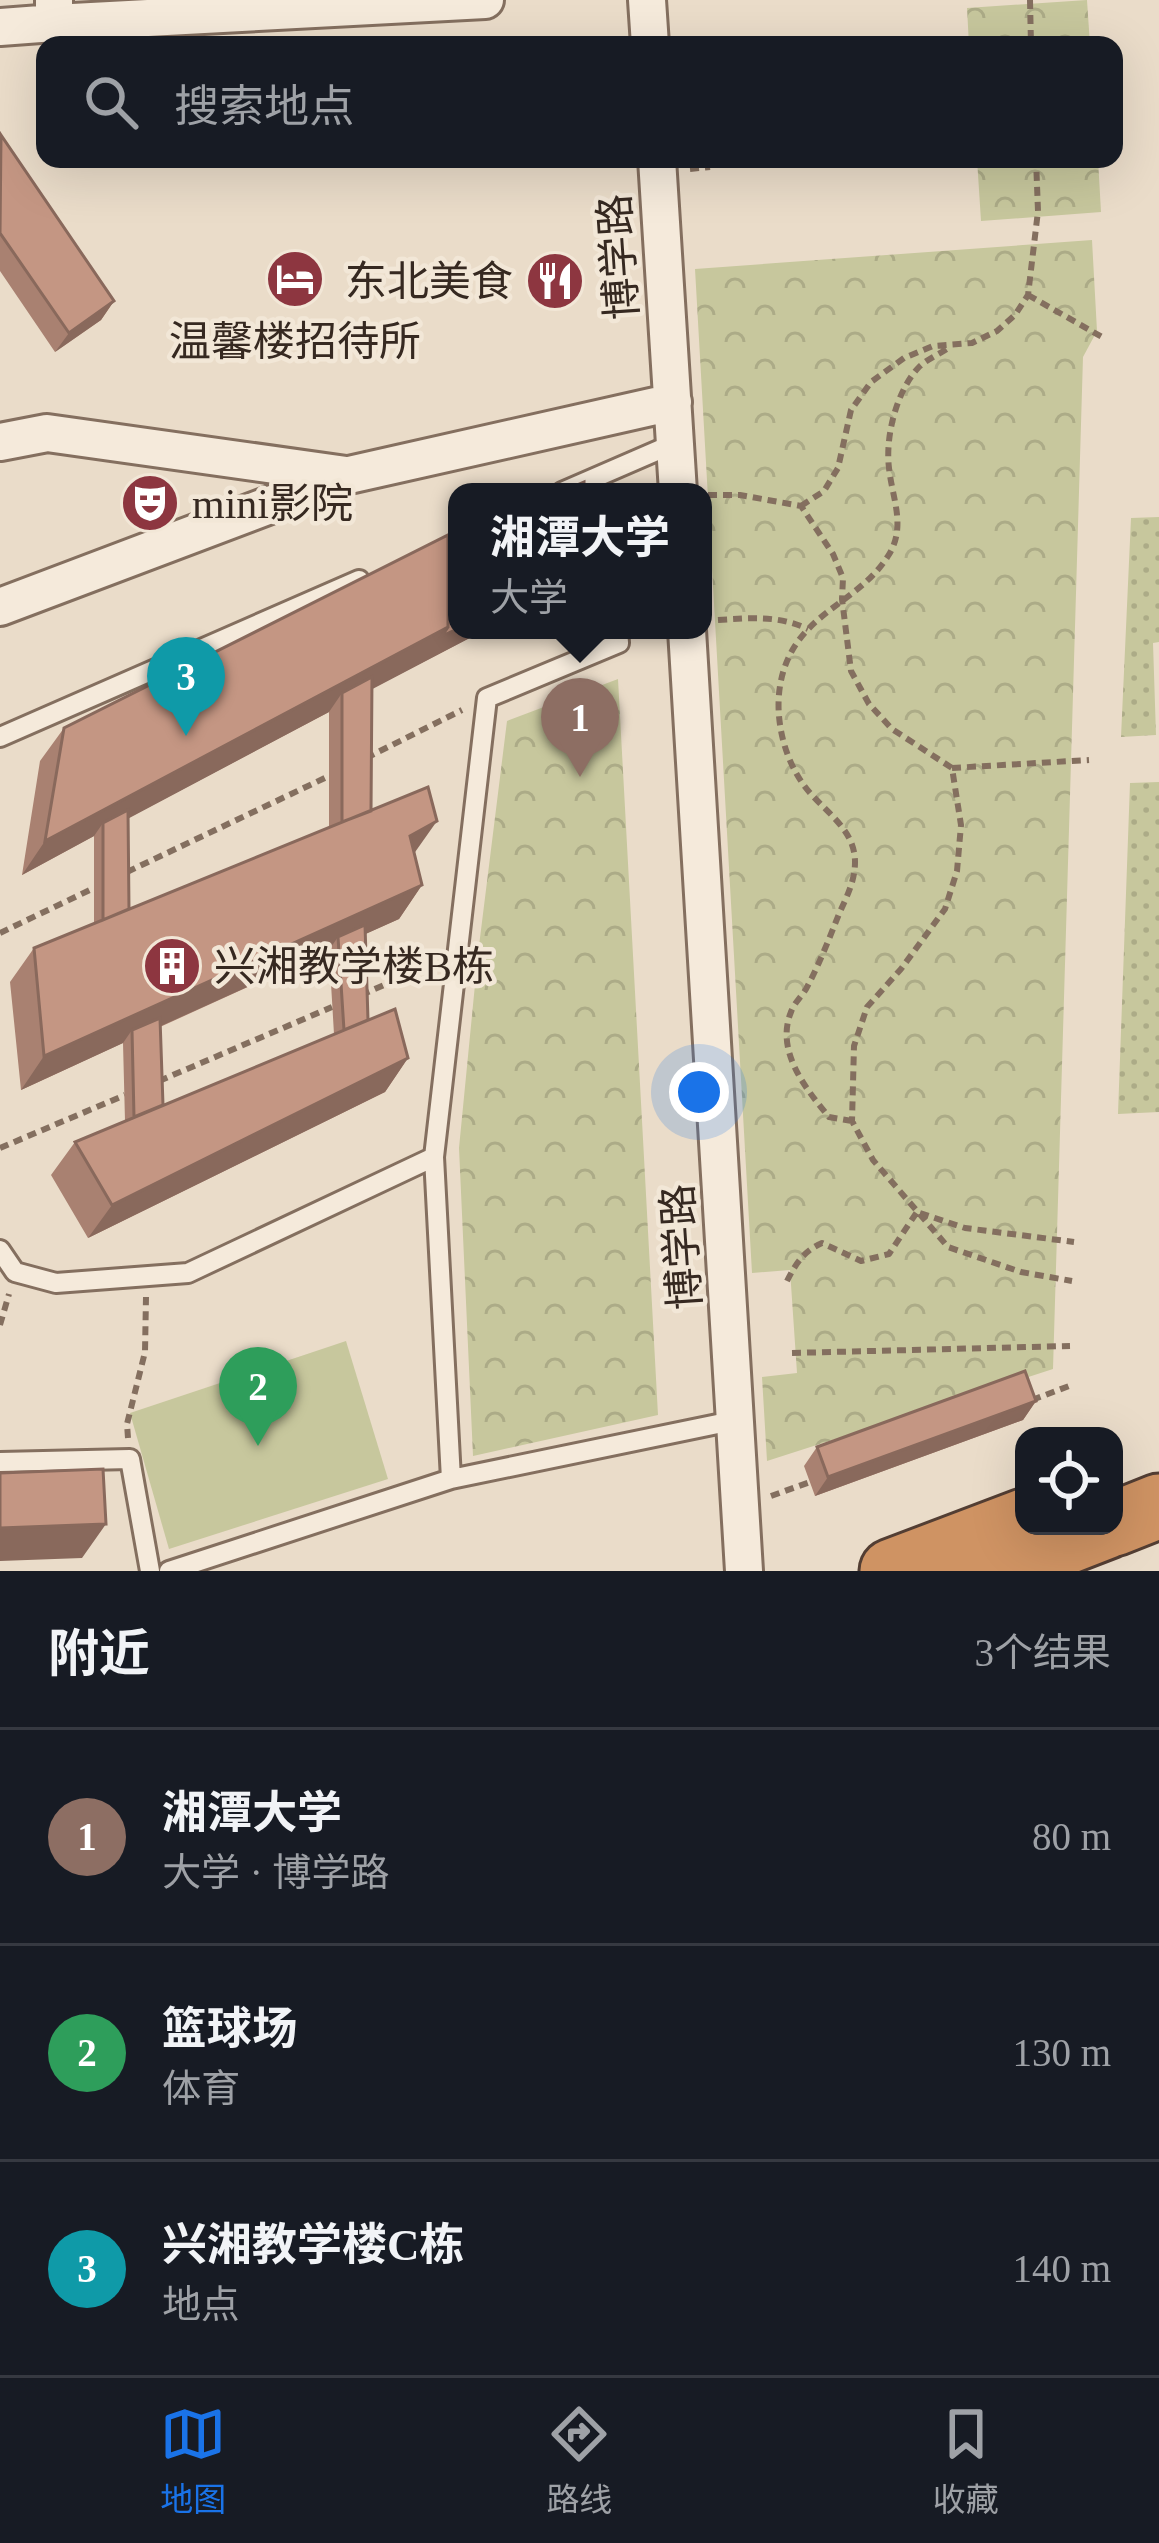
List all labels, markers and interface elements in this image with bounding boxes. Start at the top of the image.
search box [36,36,1123,168]
icon: search [78,69,144,135]
text: 搜索地点 [174,82,354,132]
street label: 博学路 [592,192,646,321]
hotel icon: 温馨楼招待所 [264,248,326,310]
restaurant icon: 东北美食 [524,250,586,312]
place label: 东北美食 [345,259,513,305]
place label: 温馨楼招待所 [169,319,421,365]
theatre icon: mini影院 [119,472,181,534]
place label: mini影院 [192,481,353,527]
popup [448,483,712,639]
text: 湘潭大学 [490,513,670,563]
text: 大学 [490,576,568,619]
pin: 3 [147,637,225,736]
pin: 1 [541,678,619,777]
building icon: 兴湘教学楼B栋 [141,935,203,997]
place label: 兴湘教学楼B栋 [214,944,494,990]
your location [669,1062,729,1122]
street label: 博学路 [655,1182,709,1311]
pin: 2 [219,1347,297,1446]
map controls [1015,1427,1123,1535]
button: locate [1015,1427,1123,1535]
text: 附近 [48,1626,150,1682]
text: 3个结果 [974,1631,1111,1674]
text: 湘潭大学 [162,1788,342,1838]
text: 1 [77,1815,97,1858]
text: 80 m [1032,1815,1111,1858]
text: 大学 · 博学路 [162,1851,390,1894]
text: 篮球场 [162,2004,297,2054]
text: 2 [77,2031,97,2074]
text: 130 m [1012,2031,1111,2074]
text: 体育 [162,2067,240,2110]
text: 兴湘教学楼C栋 [162,2220,465,2270]
text: 3 [77,2247,97,2290]
text: 140 m [1012,2247,1111,2290]
text: 地点 [162,2283,240,2326]
tab: 地图 [160,2401,226,2521]
tab: 路线 [546,2401,612,2521]
tab: 收藏 [933,2401,999,2521]

